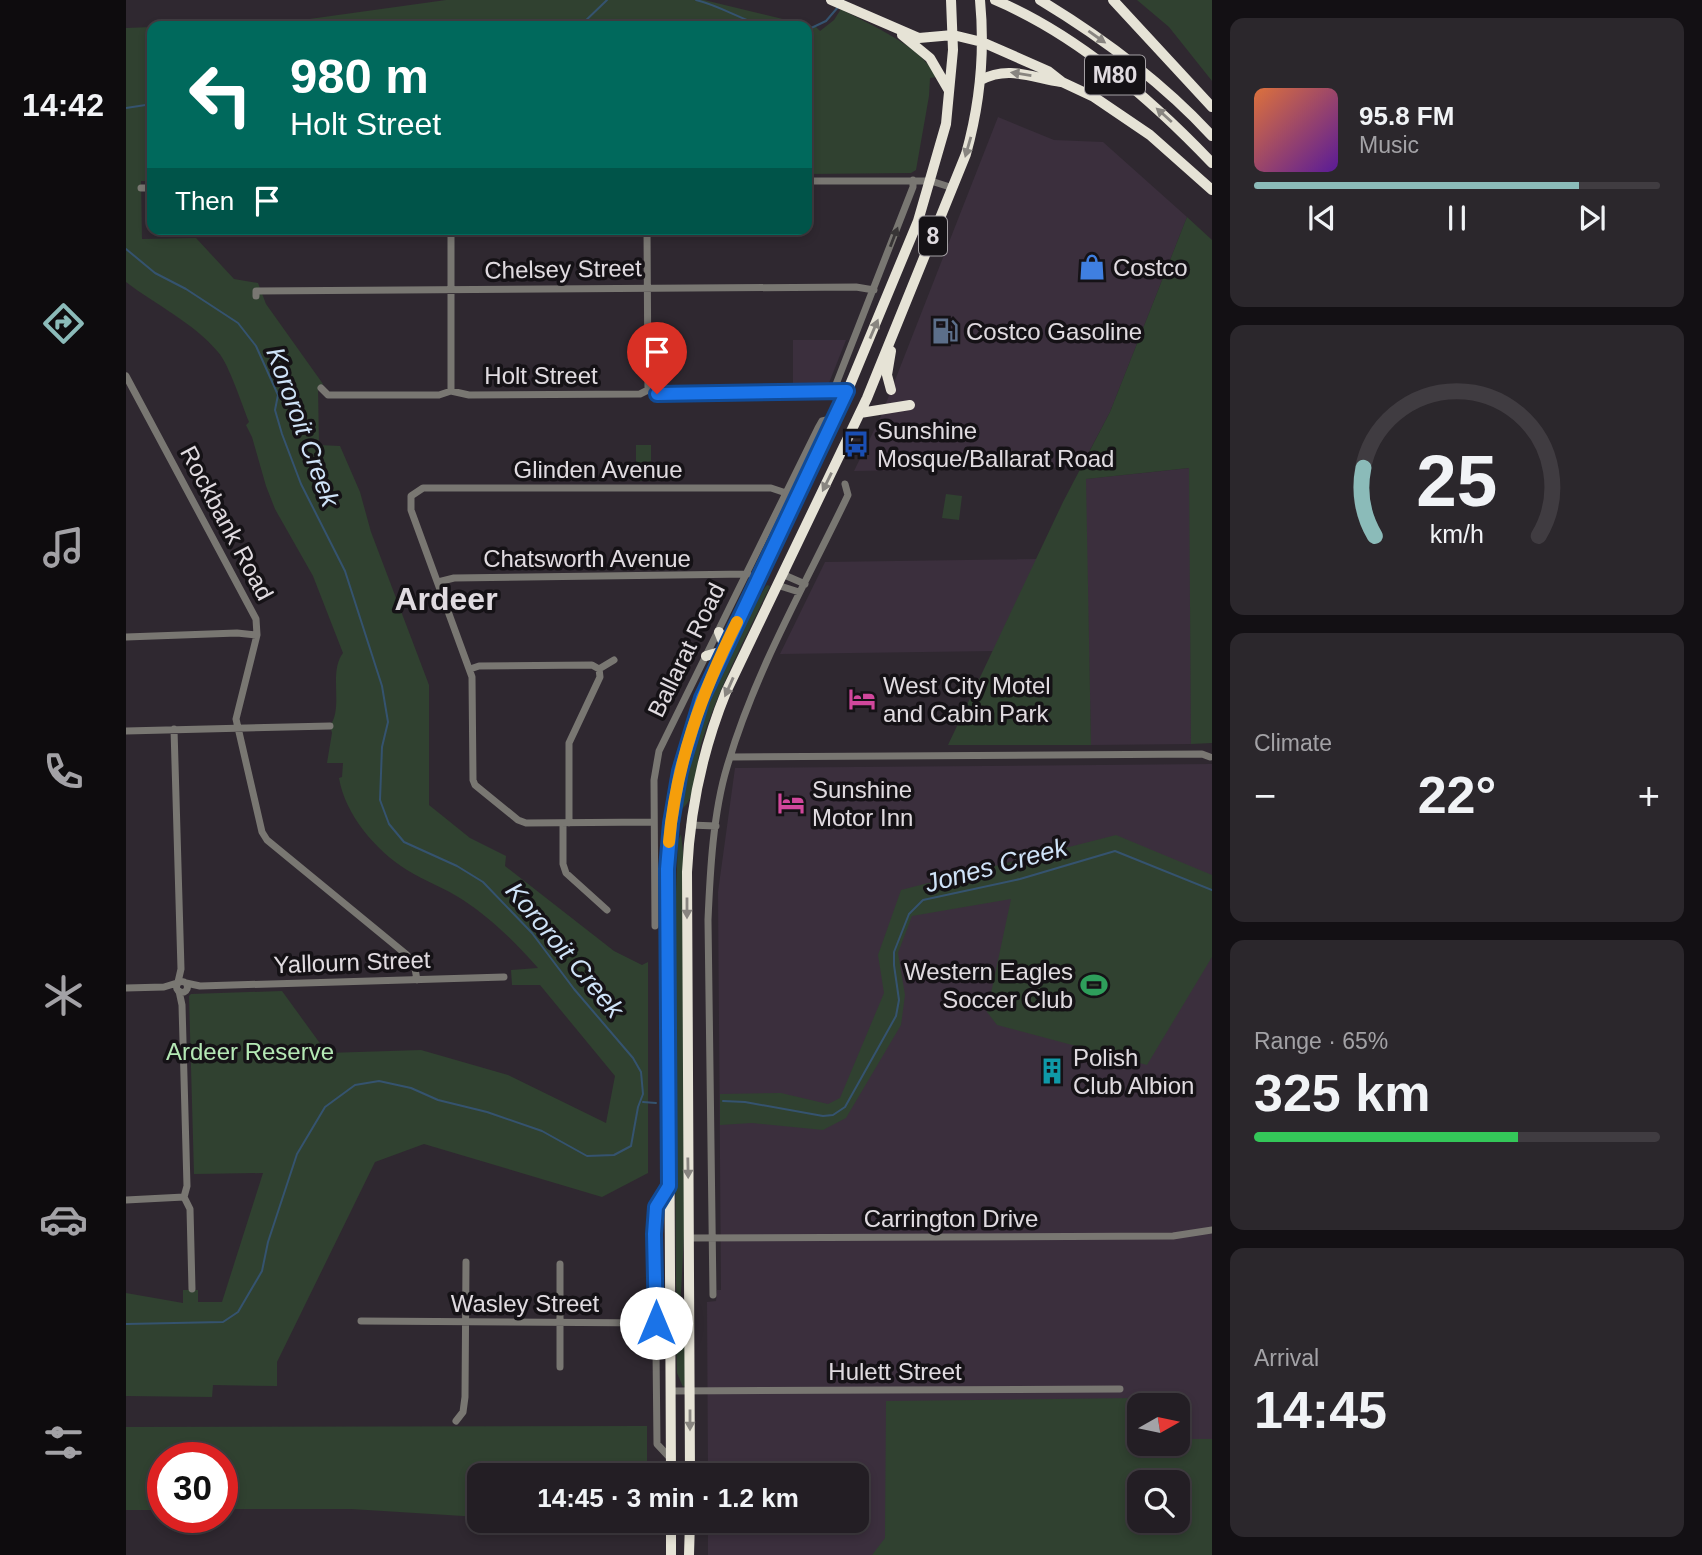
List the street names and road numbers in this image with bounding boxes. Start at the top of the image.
road number: M80 [1085,55,1145,94]
road number: 8 [919,216,947,256]
street label: Chelsey Street [484,254,642,284]
street label: Holt Street [484,362,598,389]
street label: Rockbank Road [175,441,279,605]
street label: Glinden Avenue [513,456,683,483]
street label: Chatsworth Avenue [483,545,691,572]
street label: Ballarat Road [642,579,730,721]
street label: Yallourn Street [273,946,431,978]
street label: Carrington Drive [864,1205,1038,1232]
street label: Wasley Street [451,1290,600,1317]
street label: Hulett Street [828,1358,962,1385]

